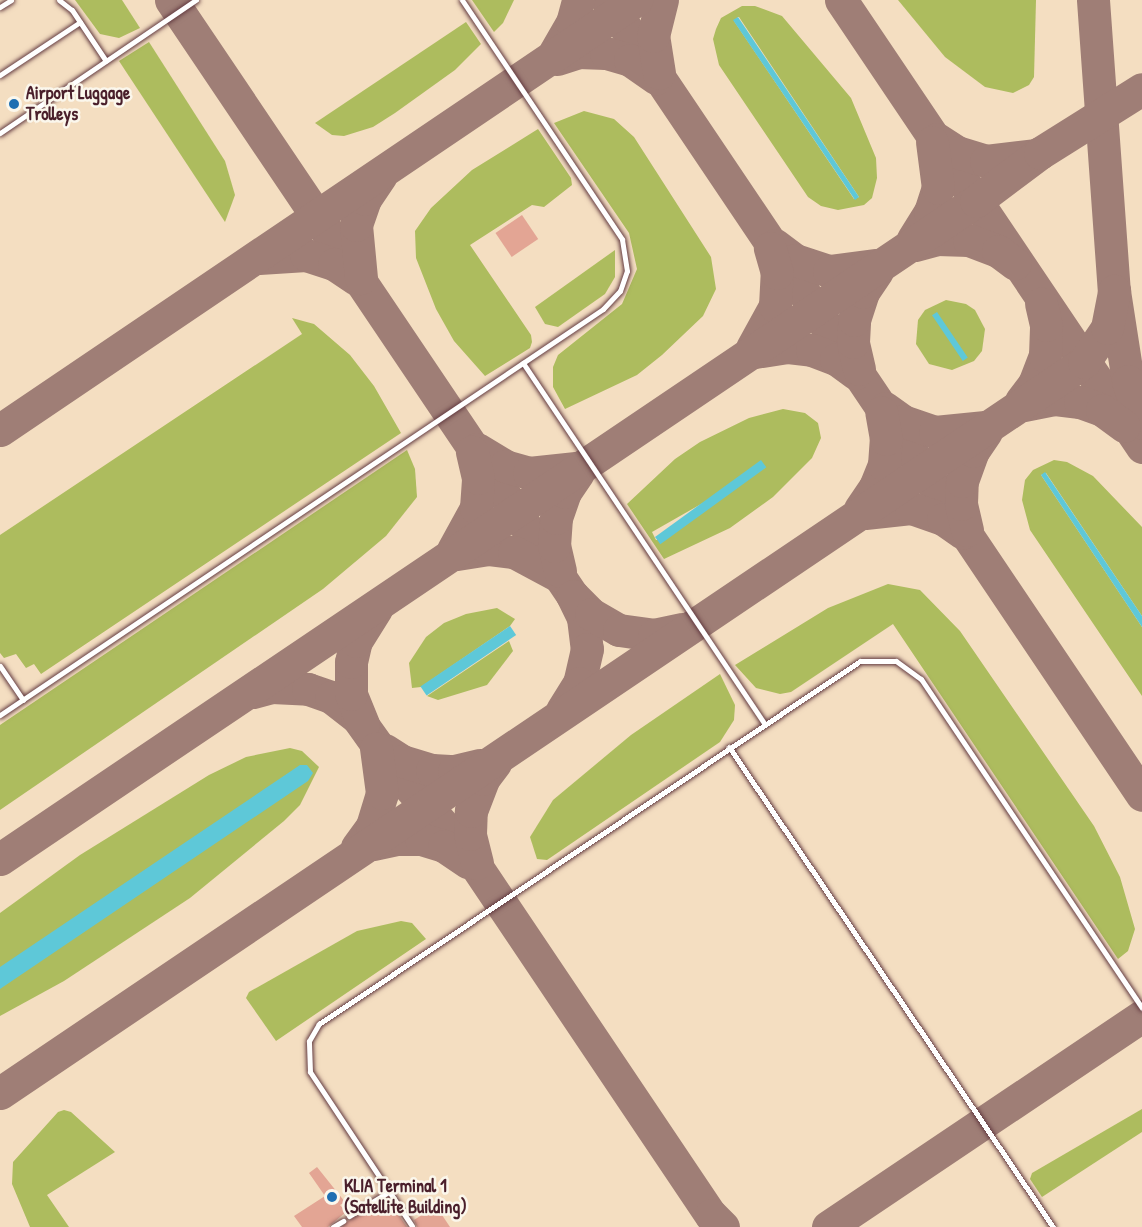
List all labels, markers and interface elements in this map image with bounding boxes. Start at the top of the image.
place label: Airport Luggage Trolleys [26,83,130,125]
marker: Airport Luggage Trolleys [7,97,21,111]
place label: KLIA Terminal 1 (Satellite Building) [344,1176,467,1218]
marker: KLIA Terminal 1 (Satellite Building) [325,1190,339,1204]

